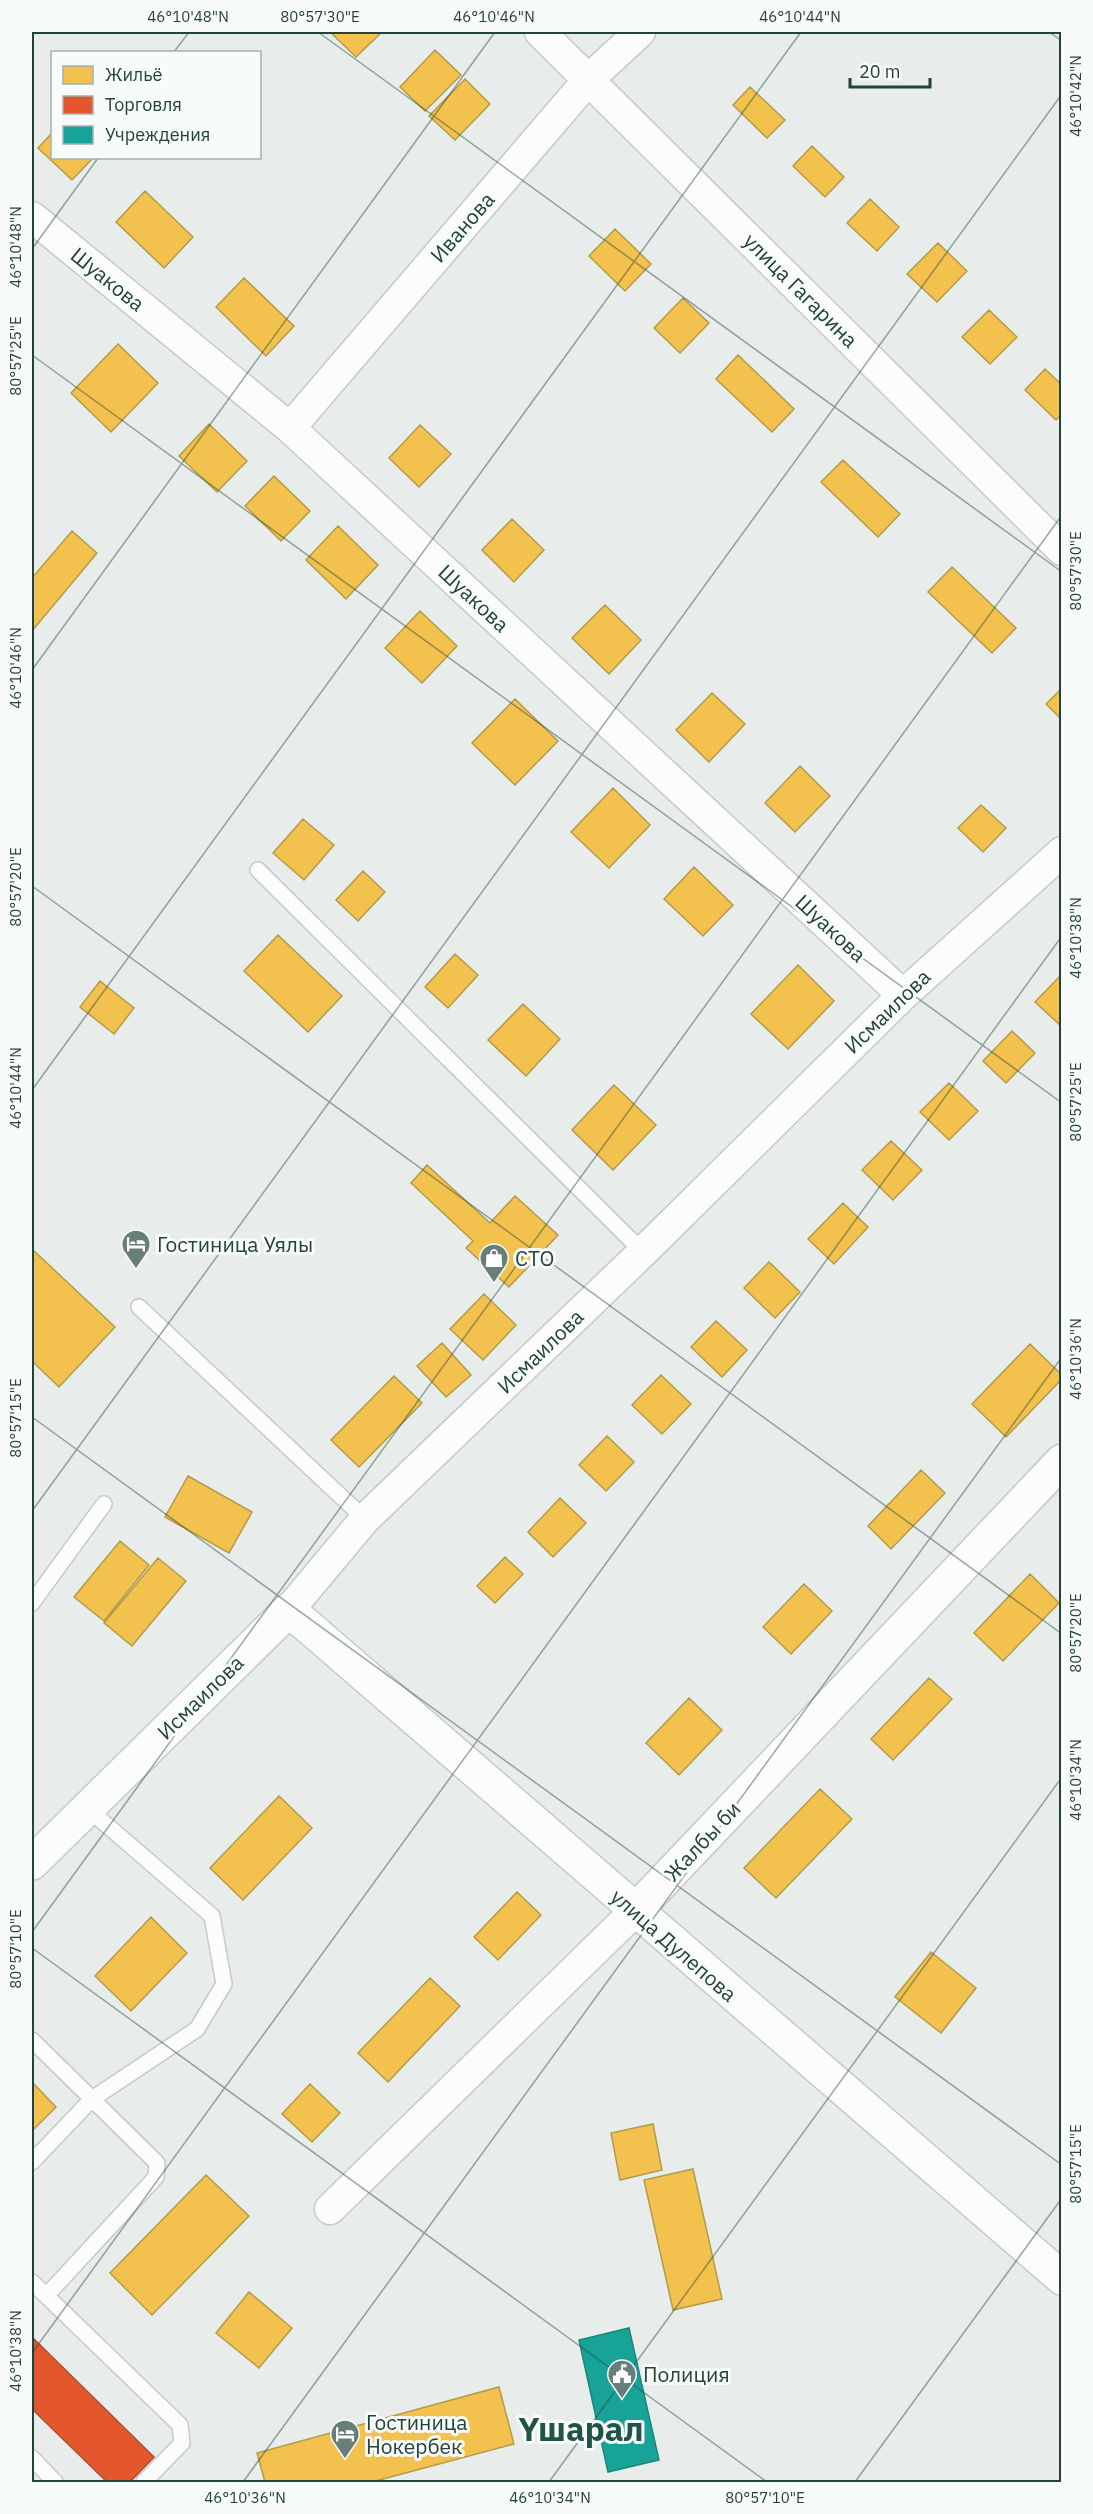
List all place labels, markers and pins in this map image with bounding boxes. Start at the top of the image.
hotel icon: Гостиница Уялы [120,1228,152,1270]
place label: Гостиница Уялы [157,1230,313,1258]
shop icon: СТО [478,1242,510,1284]
place label: СТО [515,1244,554,1272]
public building icon: Полиция [606,2358,638,2400]
place label: Полиция [643,2360,730,2388]
place label: Гостиница Нокербек [366,2408,468,2460]
hotel icon: Гостиница Нокербек [329,2418,361,2460]

